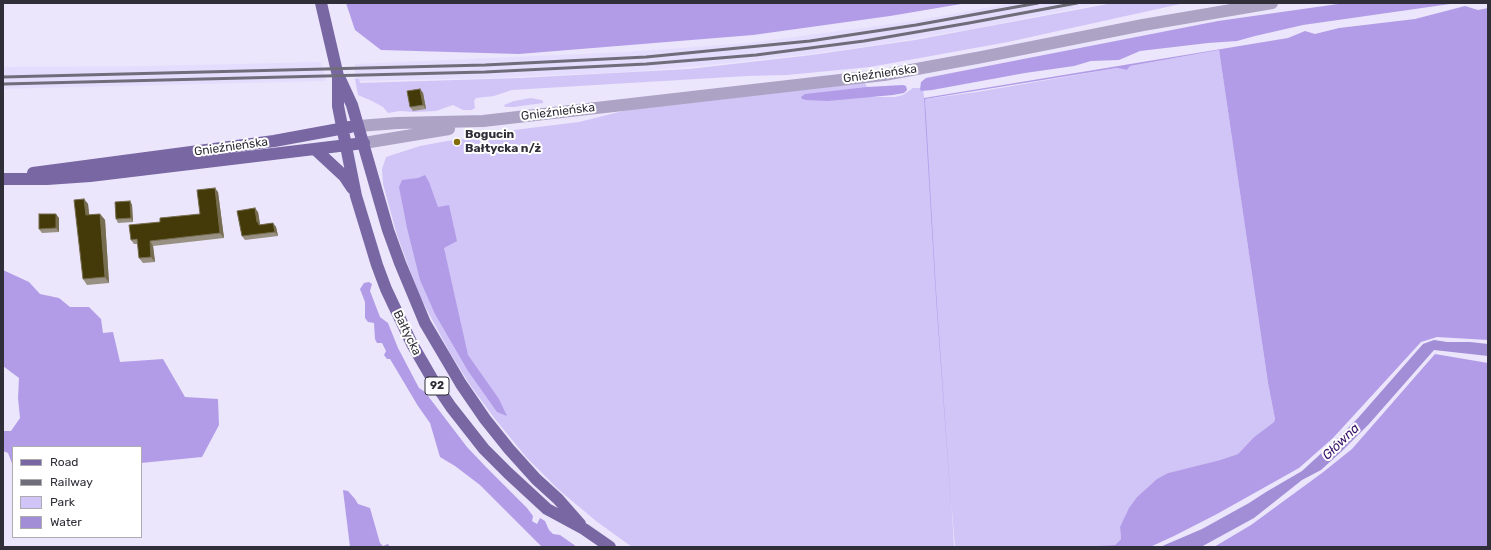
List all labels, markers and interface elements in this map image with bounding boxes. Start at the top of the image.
street label: Gnieźnieńska [842,62,918,86]
street label: Gnieźnieńska [520,100,596,124]
place label: Bogucin Bałtycka n/ż [465,128,541,156]
street label: Gnieźnieńska [193,135,269,159]
marker: Bogucin Bałtycka n/ż [452,137,462,147]
street label: Bałtycka [390,308,424,358]
road number: 92 [425,377,449,395]
water label: Główna [1319,421,1363,463]
legend [12,446,142,538]
text: Road [50,455,78,469]
text: Railway [50,475,93,489]
text: Park [50,495,75,509]
text: Water [50,515,82,529]

